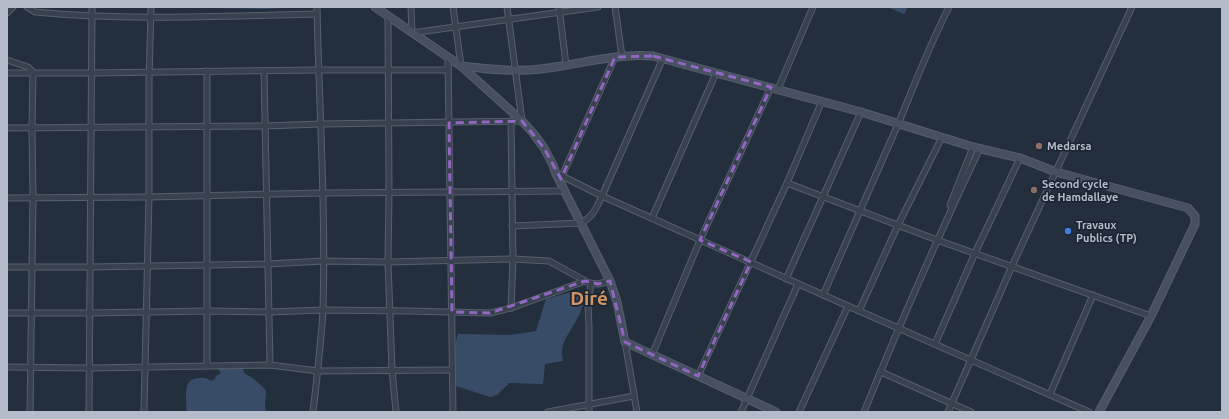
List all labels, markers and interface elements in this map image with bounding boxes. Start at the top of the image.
place label: Medarsa [1047,140,1091,152]
marker: Medarsa [1034,141,1044,151]
place label: Second cycle de Hamdallaye [1042,178,1118,203]
marker: Second cycle de Hamdallaye [1029,185,1039,195]
place label: Travaux Publics (TP) [1076,219,1137,245]
marker: Travaux Publics (TP) [1063,226,1073,236]
district label: Diré [570,287,608,309]

